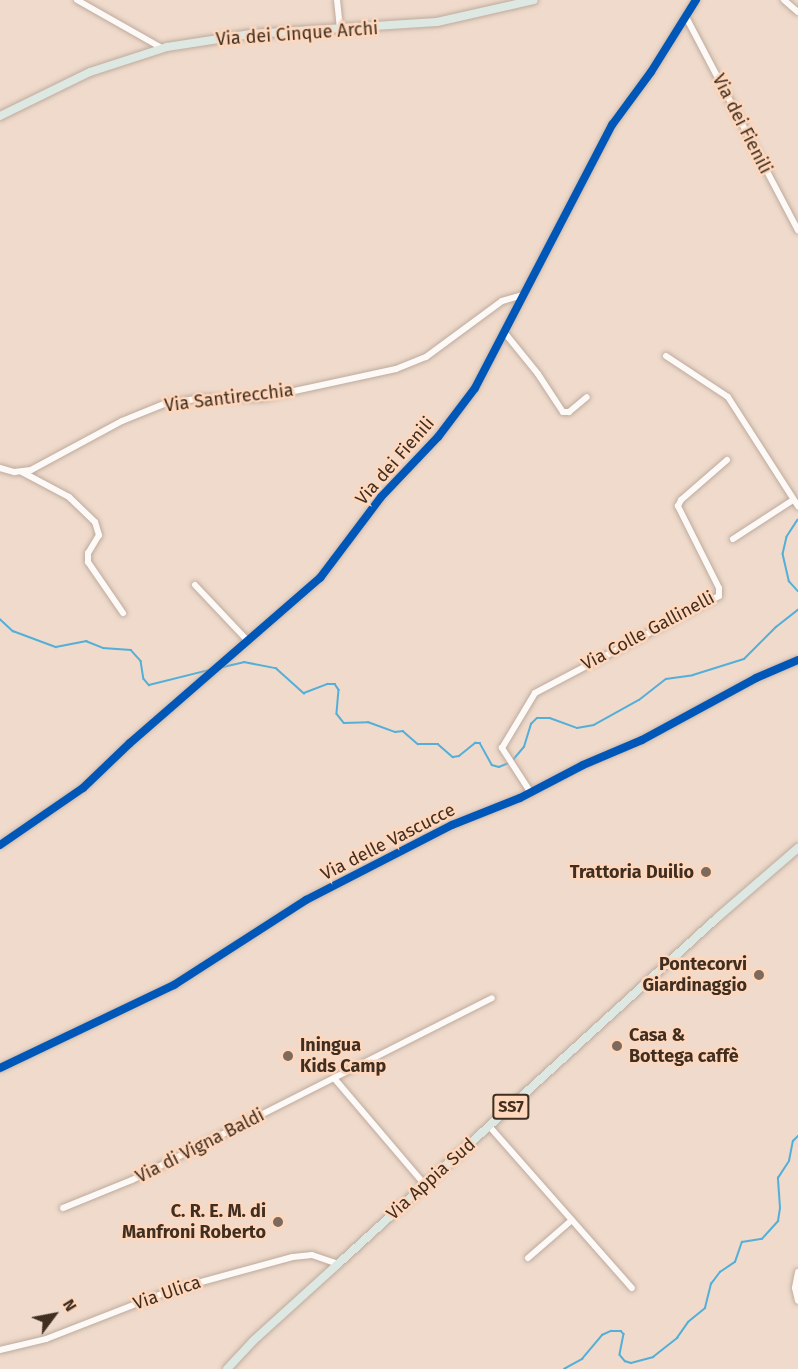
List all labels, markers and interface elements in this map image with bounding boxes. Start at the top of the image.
street label: Via dei Cinque Archi [215,18,379,50]
street label: Via dei Fienili [708,70,776,178]
street label: Via Santirecchia [163,379,295,417]
street label: Via dei Fienili [351,413,439,509]
street label: Via Colle Gallinelli [578,587,718,675]
street label: Via delle Vascucce [317,799,459,885]
place label: Trattoria Duilio [570,861,694,883]
marker: Trattoria Duilio [699,865,713,879]
place label: Pontecorvi Giardinaggio [642,954,747,996]
marker: Pontecorvi Giardinaggio [752,968,766,982]
place label: Casa & Bottega caffè [629,1025,739,1068]
place label: Iningua Kids Camp [300,1035,386,1078]
marker: Casa & Bottega caffè [610,1039,624,1053]
marker: Iningua Kids Camp [281,1049,295,1063]
road number: SS7 [492,1094,530,1120]
street label: Via di Vigna Baldi [132,1104,268,1188]
street label: Via Appia Sud [382,1133,480,1225]
place label: C. R. E. M. di Manfroni Roberto [122,1201,266,1244]
marker: C. R. E. M. di Manfroni Roberto [271,1215,285,1229]
street label: Via Ulica [130,1271,204,1315]
north arrow [24,1285,84,1345]
text: N [59,1296,81,1315]

